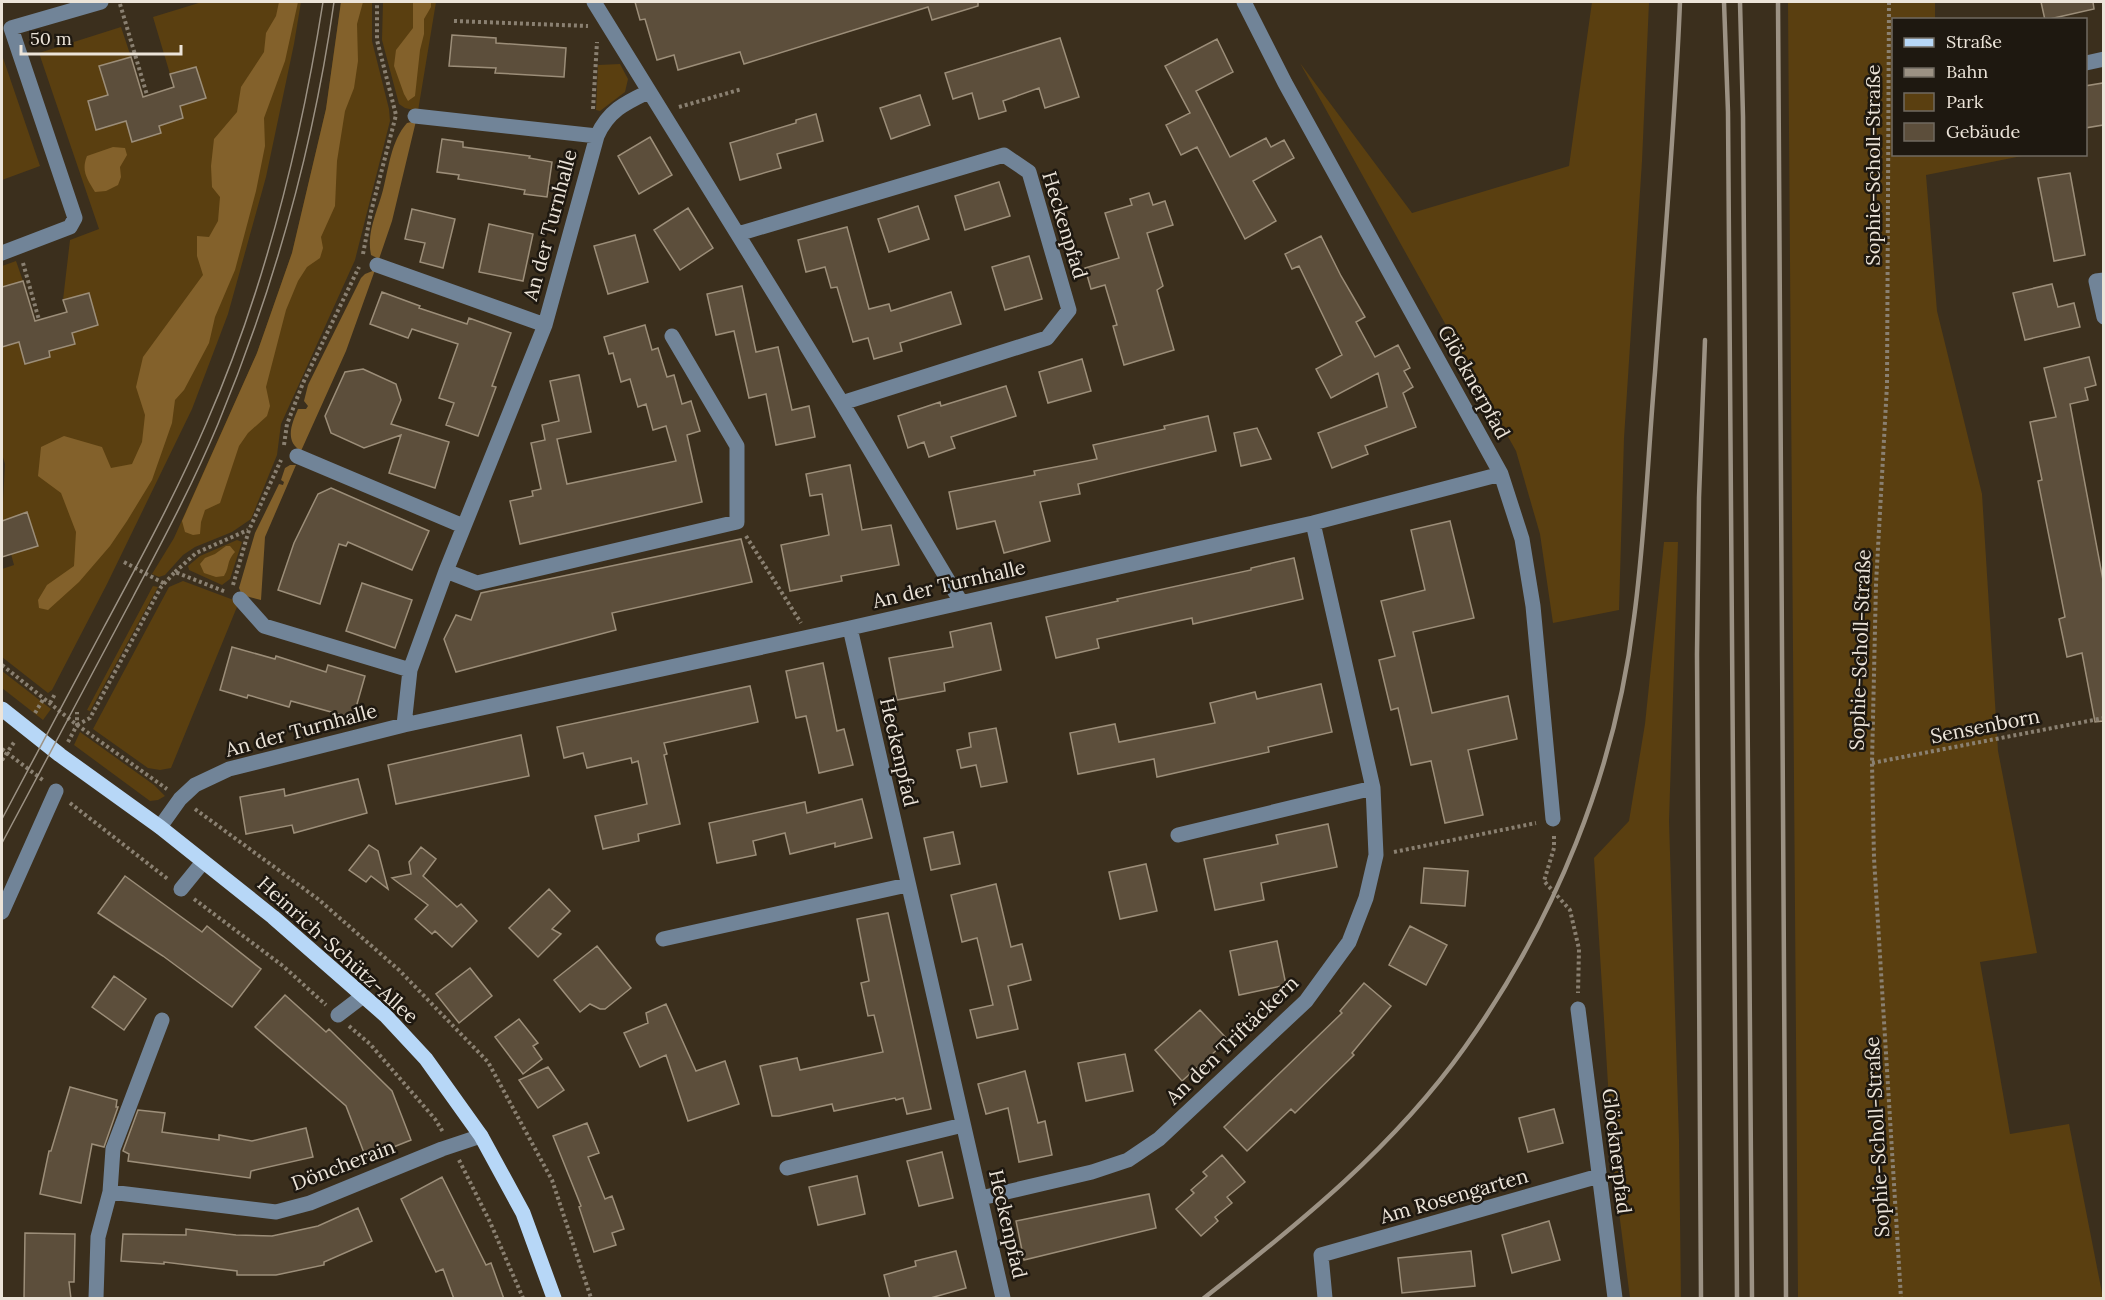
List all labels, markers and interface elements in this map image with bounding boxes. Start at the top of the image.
scale bar [21,18,182,56]
legend [1892,18,2087,156]
text: 50 m [30,27,72,50]
text: Straße [1946,30,2002,53]
text: Bahn [1946,60,1988,83]
street label: Sophie-Scholl-Straße [1860,64,1885,266]
text: Park [1946,90,1984,113]
text: Gebäude [1946,120,2021,143]
street label: An der Turnhalle [517,146,582,304]
street label: Heckenpfad [1037,168,1094,282]
street label: Glöcknerpfad [1433,320,1516,443]
street label: Sophie-Scholl-Straße [1843,549,1876,751]
street label: An der Turnhalle [869,554,1028,613]
street label: Heckenpfad [875,695,924,809]
street label: An der Turnhalle [221,697,380,762]
street label: Sensenborn [1928,703,2042,748]
street label: Heinrich-Schütz-Allee [253,871,424,1029]
street label: An den Triftäckern [1159,970,1303,1110]
street label: Sophie-Scholl-Straße [1859,1036,1894,1238]
street label: Glöcknerpfad [1597,1087,1638,1215]
street label: Döncherain [288,1133,398,1196]
street label: Am Rosengarten [1376,1162,1531,1229]
street label: Heckenpfad [984,1167,1033,1281]

